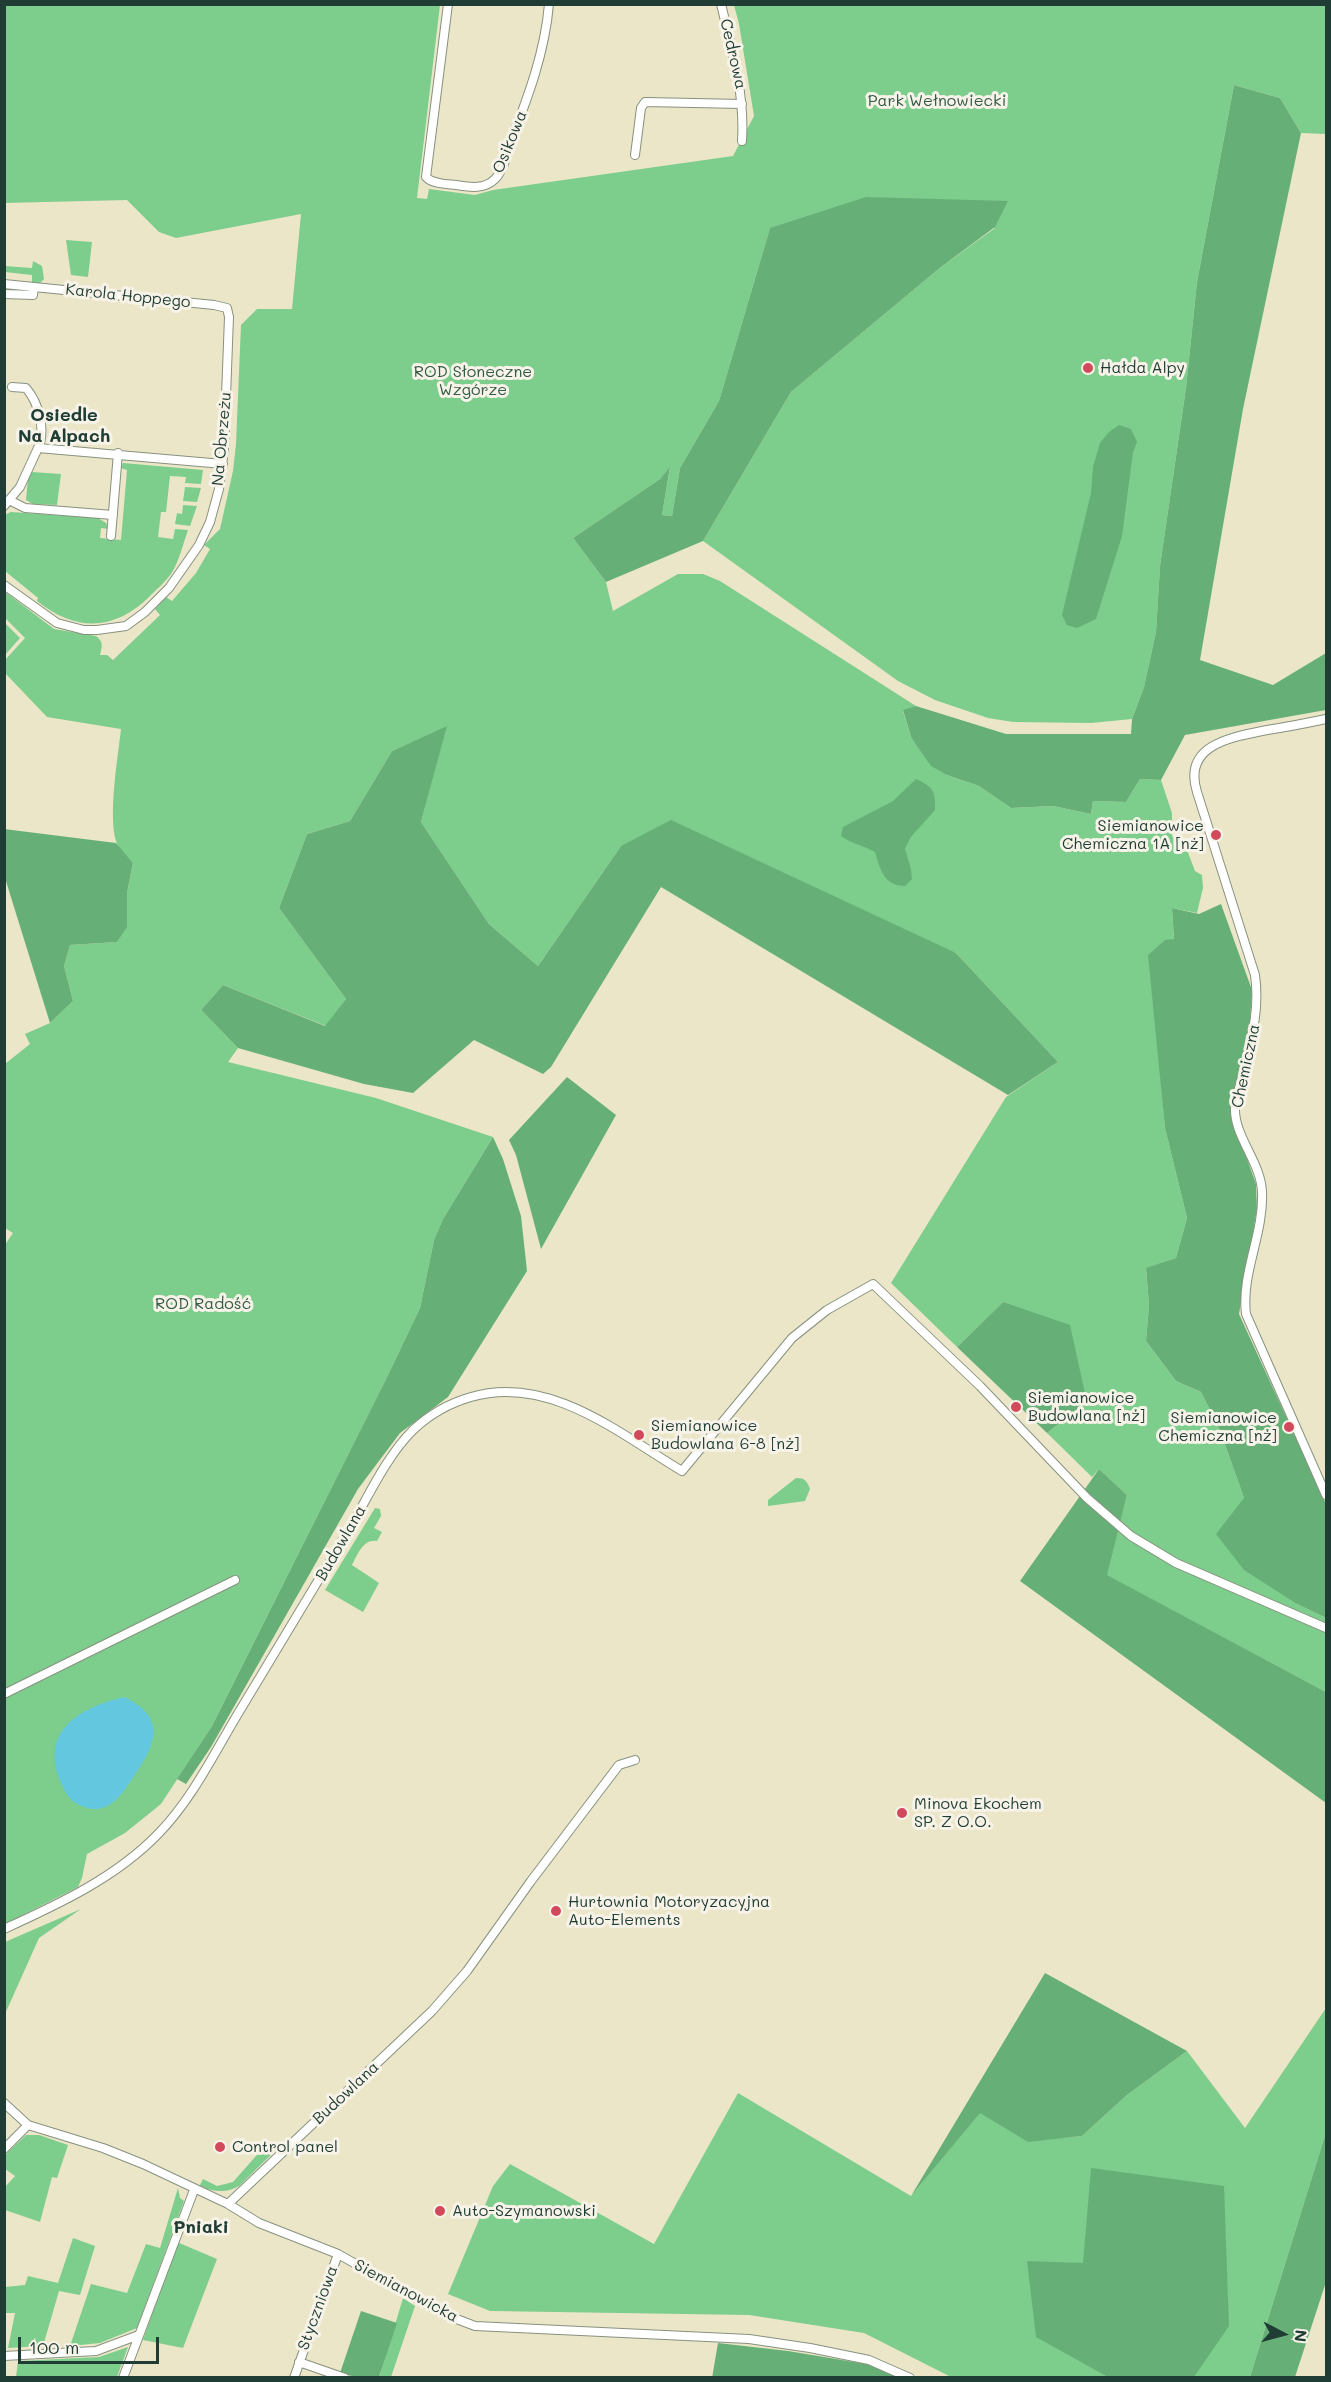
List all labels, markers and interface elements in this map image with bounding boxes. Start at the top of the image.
street label: Cedrowa [716,17,750,91]
park label: Park Wełnowiecki [868,91,1006,111]
street label: Osikowa [489,108,531,176]
street label: Karola Hoppego [65,280,191,312]
place label: Hałda Alpy [1100,358,1185,378]
marker: Hałda Alpy [1081,361,1095,375]
park label: ROD Słoneczne Wzgórze [414,362,532,400]
street label: Na Obrzeżu [208,391,236,487]
district label: Osiedle Na Alpach [18,404,110,446]
place label: Siemianowice Chemiczna 1A [nż] [1062,816,1204,854]
marker: Siemianowice Chemiczna 1A [nż] [1209,828,1223,842]
street label: Chemiczna [1228,1022,1264,1110]
park label: ROD Radość [155,1294,251,1314]
place label: Siemianowice Budowlana [nż] [1028,1388,1145,1426]
marker: Siemianowice Budowlana [nż] [1009,1400,1023,1414]
place label: Siemianowice Chemiczna [nż] [1158,1408,1277,1446]
place label: Siemianowice Budowlana 6-8 [nż] [651,1416,799,1454]
marker: Siemianowice Chemiczna [nż] [1282,1420,1296,1434]
marker: Siemianowice Budowlana 6-8 [nż] [632,1428,646,1442]
street label: Budowlana [312,1502,370,1584]
place label: Minova Ekochem SP. Z O.O. [914,1794,1042,1832]
marker: Minova Ekochem SP. Z O.O. [895,1806,909,1820]
place label: Hurtownia Motoryzacyjna Auto-Elements [568,1892,770,1930]
marker: Hurtownia Motoryzacyjna Auto-Elements [549,1904,563,1918]
street label: Budowlana [309,2057,383,2129]
place label: Control panel [232,2137,338,2157]
marker: Control panel [213,2140,227,2154]
place label: Auto-Szymanowski [452,2201,596,2221]
marker: Auto-Szymanowski [433,2204,447,2218]
district label: Pniaki [173,2216,229,2238]
street label: Siemianowicka [351,2256,461,2326]
street label: Styczniowa [294,2263,342,2353]
north arrow [1253,2304,1313,2364]
scale bar [21,2325,162,2363]
text: N [1290,2329,1312,2343]
text: 100 m [29,2335,79,2359]

